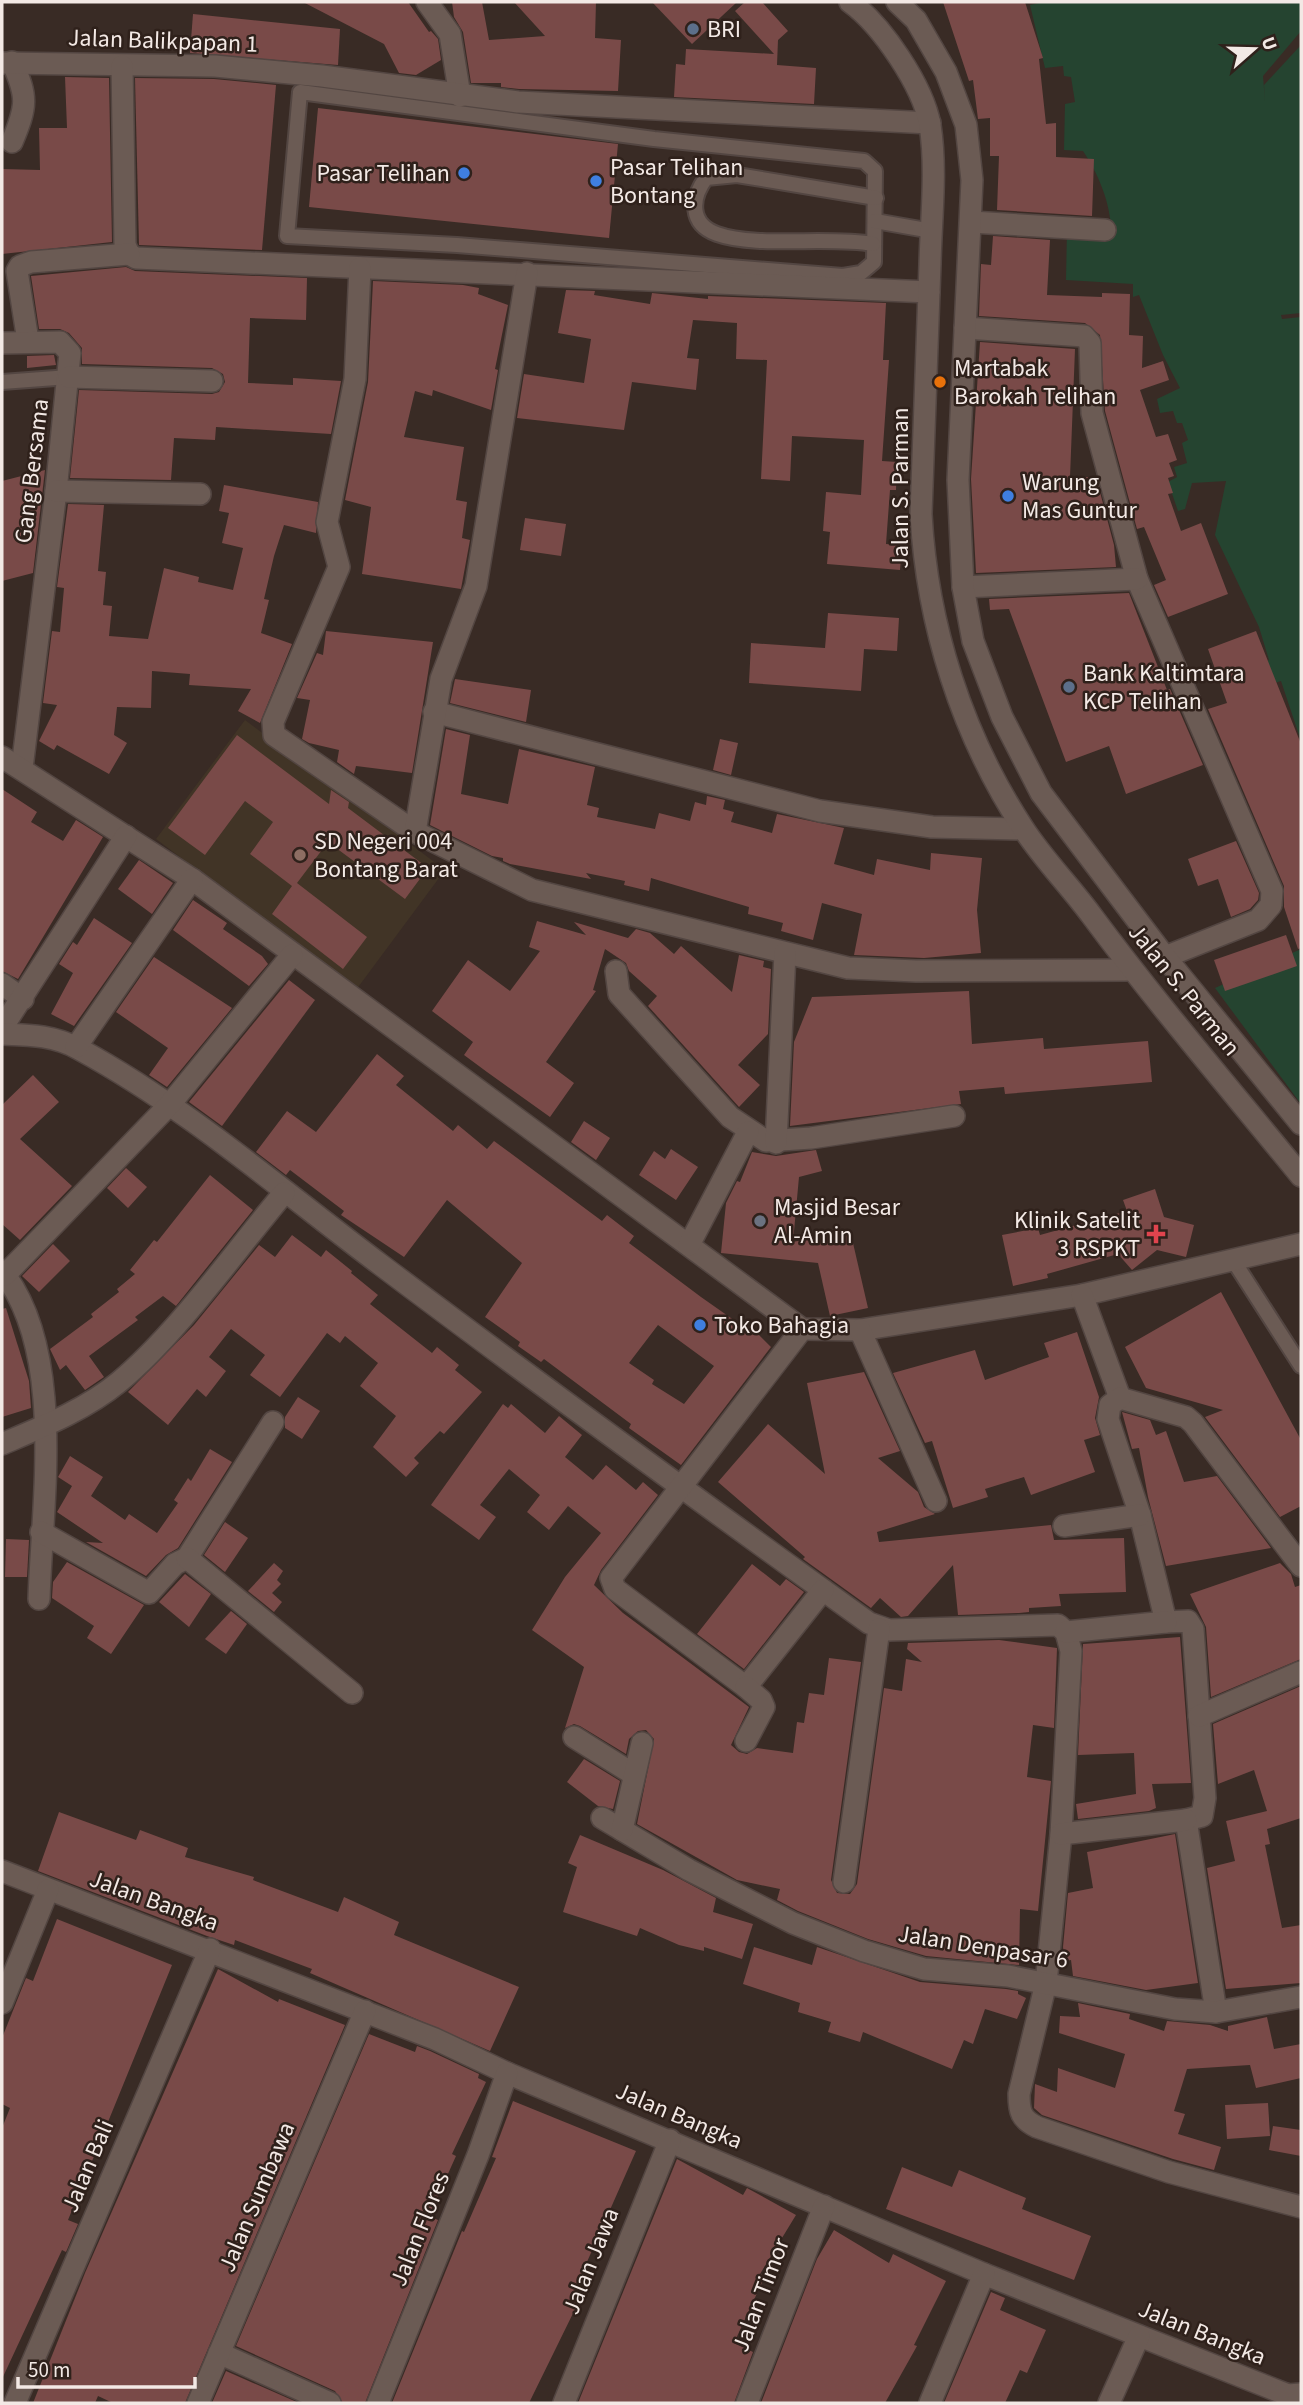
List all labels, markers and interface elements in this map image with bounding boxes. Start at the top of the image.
place label: BRI [707,12,741,47]
north arrow [1219,14,1289,84]
street label: Jalan Balikpapan 1 [68,20,258,62]
marker: BRI [685,21,701,37]
text: U [1254,33,1283,54]
place label: Pasar Telihan Bontang [610,150,743,213]
place label: Pasar Telihan [317,156,450,191]
marker: Pasar Telihan [456,165,472,181]
marker: Pasar Telihan Bontang [588,173,604,189]
place label: Martabak Barokah Telihan [954,351,1116,414]
marker: Martabak Barokah Telihan [932,374,948,390]
street label: Gang Bersama [6,397,58,545]
street label: Jalan S. Parman [883,407,918,569]
place label: Warung Mas Guntur [1022,465,1138,528]
marker: Warung Mas Guntur [1000,488,1016,504]
place label: Bank Kaltimtara KCP Telihan [1083,656,1245,719]
marker: Bank Kaltimtara KCP Telihan [1061,679,1077,695]
place label: SD Negeri 004 Bontang Barat [314,824,458,887]
marker: SD Negeri 004 Bontang Barat [292,847,308,863]
street label: Jalan S. Parman [1120,916,1248,1064]
place label: Masjid Besar Al-Amin [774,1190,901,1253]
place label: Klinik Satelit 3 RSPKT [1014,1203,1140,1266]
marker: Masjid Besar Al-Amin [752,1213,768,1229]
marker: Klinik Satelit 3 RSPKT [1146,1224,1166,1244]
place label: Toko Bahagia [714,1308,849,1343]
marker: Toko Bahagia [692,1317,708,1333]
street label: Jalan Bangka [85,1861,223,1941]
street label: Jalan Denpasar 6 [895,1916,1071,1978]
street label: Jalan Bangka [610,2074,748,2158]
street label: Jalan Bali [53,2114,123,2218]
street label: Jalan Sumbawa [210,2117,304,2277]
street label: Jalan Flores [381,2166,459,2292]
street label: Jalan Jawa [554,2202,628,2320]
street label: Jalan Timor [723,2232,799,2357]
street label: Jalan Bangka [1133,2292,1271,2374]
scale bar [18,2346,194,2390]
text: 50 m [28,2355,70,2385]

